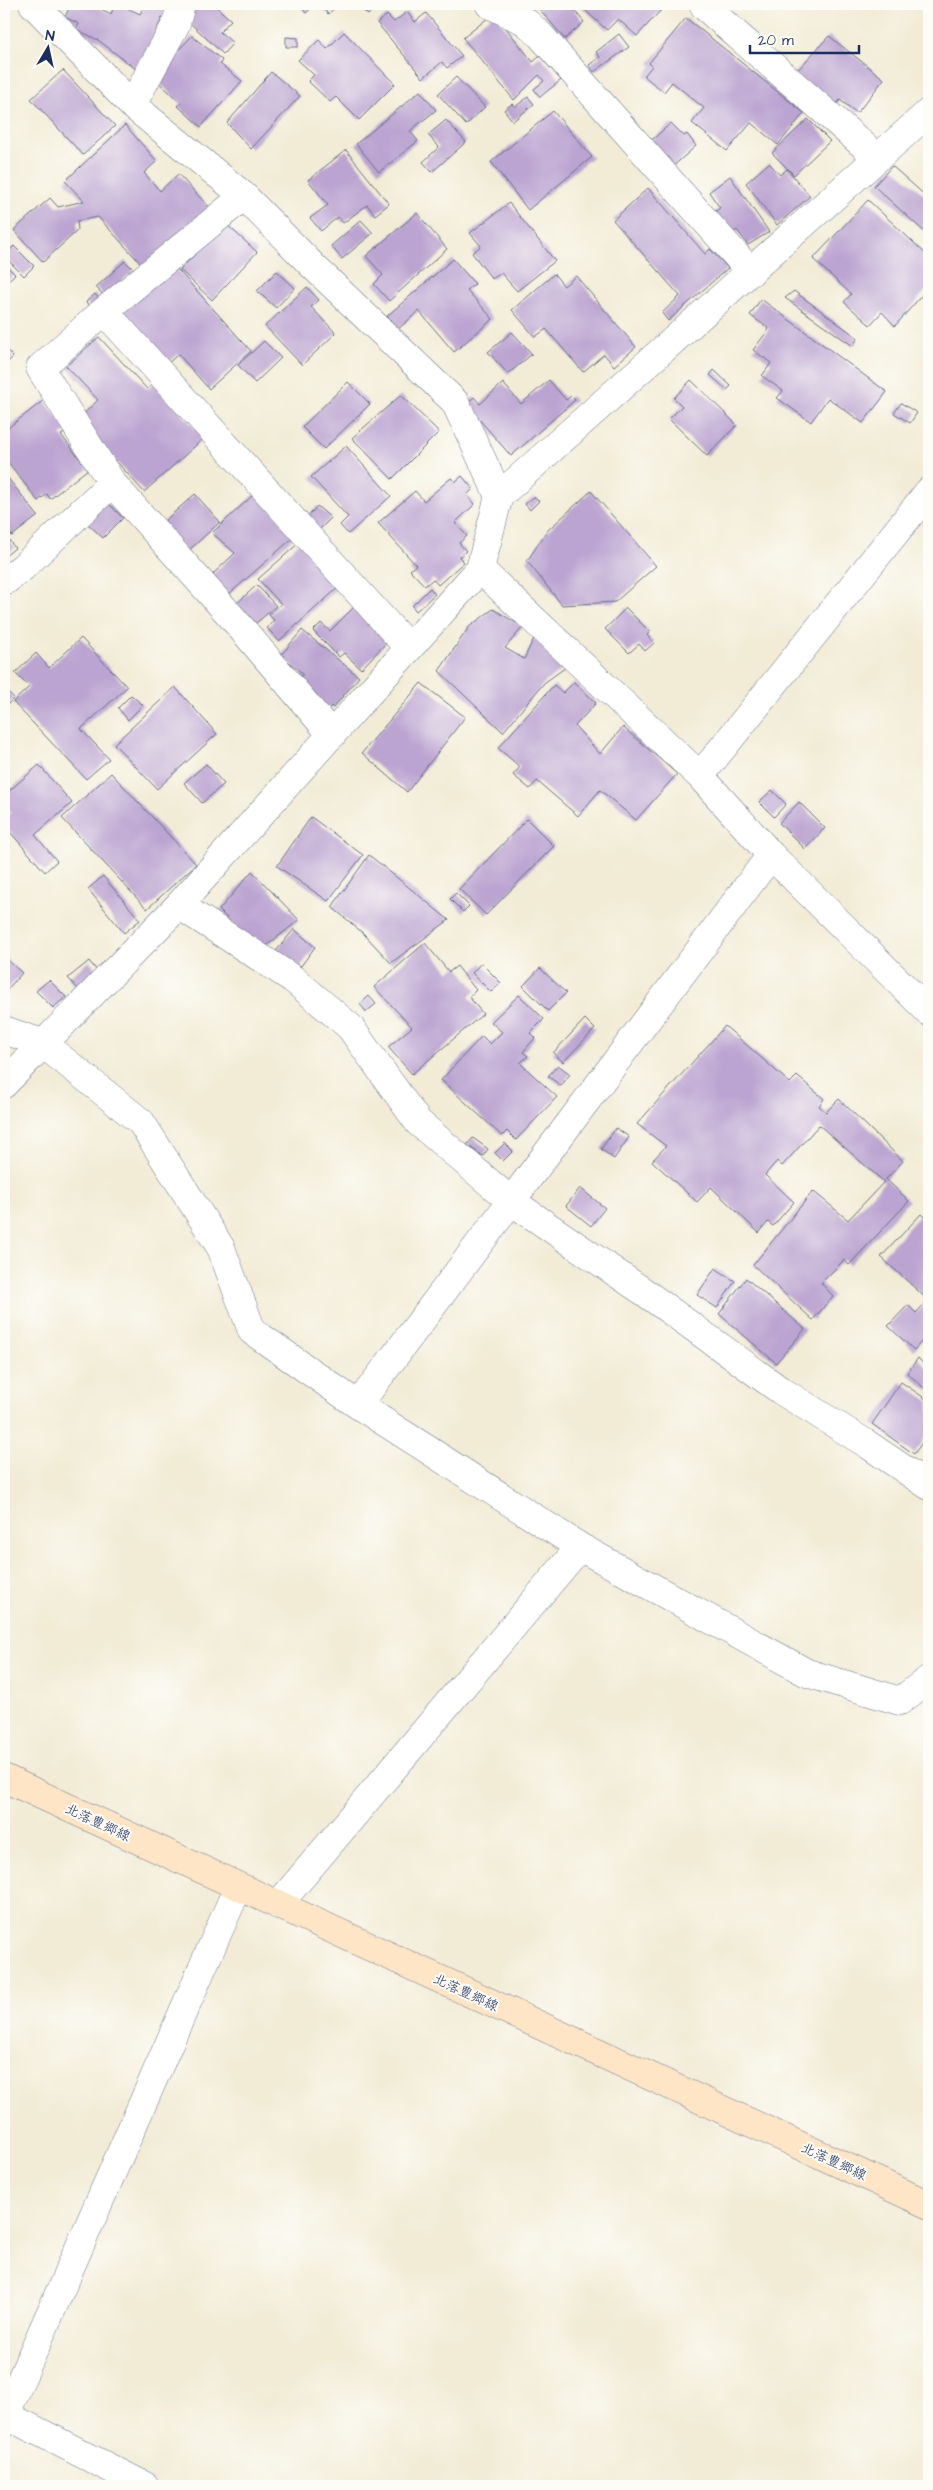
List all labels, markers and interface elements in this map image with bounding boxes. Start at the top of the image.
north arrow [22,22,72,72]
scale bar [750,22,859,54]
text: N [44,26,56,47]
text: 20 m [758,30,794,51]
street label: 北落豊郷線 [62,1799,134,1847]
street label: 北落豊郷線 [430,1969,502,2017]
street label: 北落豊郷線 [798,2138,870,2186]

